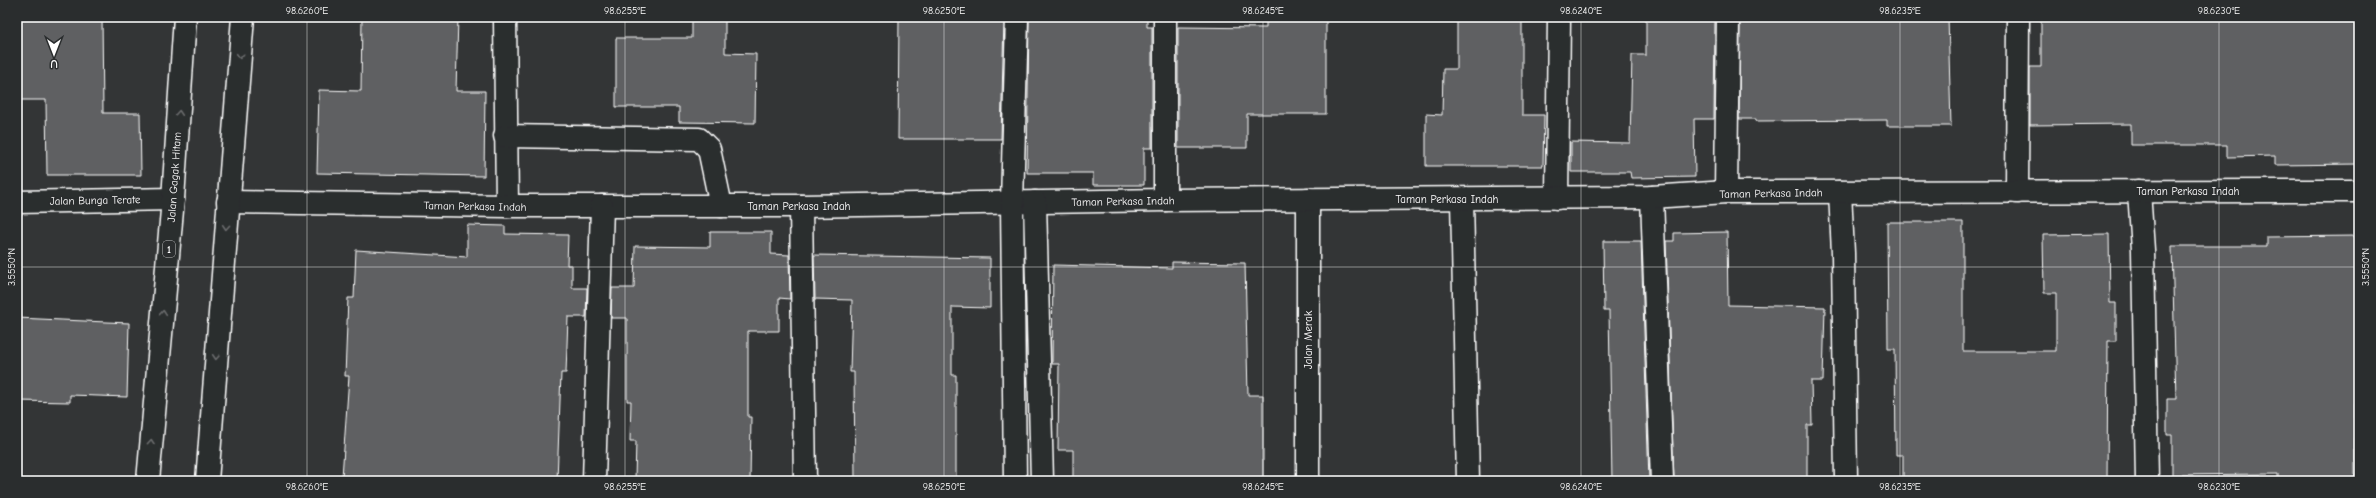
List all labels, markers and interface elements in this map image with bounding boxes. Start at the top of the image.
text: 98.6260°E [286,5,328,17]
text: 98.6255°E [604,5,646,17]
text: 98.6250°E [923,5,965,17]
text: 98.6245°E [1242,5,1284,17]
text: 98.6240°E [1560,5,1602,17]
text: 98.6235°E [1879,5,1921,17]
text: 98.6230°E [2198,5,2240,17]
north arrow [34,34,74,74]
one-way arrow [235,53,244,59]
text: U [50,57,58,70]
one-way arrow [175,110,183,116]
street label: Jalan Gagak Hitam [165,131,184,223]
street label: Taman Perkasa Indah [2137,185,2240,198]
street label: Taman Perkasa Indah [1719,186,1823,201]
street label: Jalan Bunga Terate [50,193,141,208]
street label: Taman Perkasa Indah [1396,193,1499,206]
street label: Taman Perkasa Indah [1071,194,1175,209]
street label: Taman Perkasa Indah [423,199,527,214]
street label: Taman Perkasa Indah [748,200,851,213]
one-way arrow [222,224,231,230]
road number: 1 [163,241,175,257]
text: 3.5550°N [6,248,18,286]
text: 3.5550°N [2360,248,2372,286]
one-way arrow [159,310,168,316]
street label: Jalan Merak [1302,310,1315,369]
one-way arrow [212,354,221,360]
one-way arrow [147,439,156,445]
text: 98.6260°E [286,481,328,493]
text: 98.6255°E [604,481,646,493]
text: 98.6250°E [923,481,965,493]
text: 98.6245°E [1242,481,1284,493]
text: 98.6240°E [1560,481,1602,493]
text: 98.6235°E [1879,481,1921,493]
text: 98.6230°E [2198,481,2240,493]

